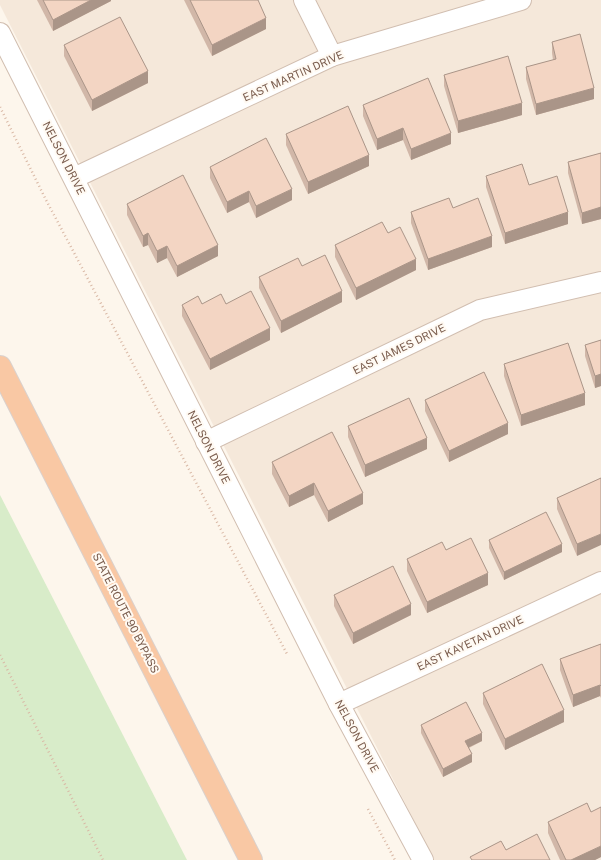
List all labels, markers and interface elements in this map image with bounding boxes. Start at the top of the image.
street label: EAST MARTIN DRIVE [241,48,345,104]
street label: NELSON DRIVE [40,119,88,197]
street label: EAST JAMES DRIVE [351,321,447,377]
street label: NELSON DRIVE [185,408,233,486]
street label: STATE ROUTE 90 BYPASS [90,551,162,675]
street label: EAST KAYETAN DRIVE [415,613,525,673]
street label: NELSON DRIVE [333,698,381,774]

